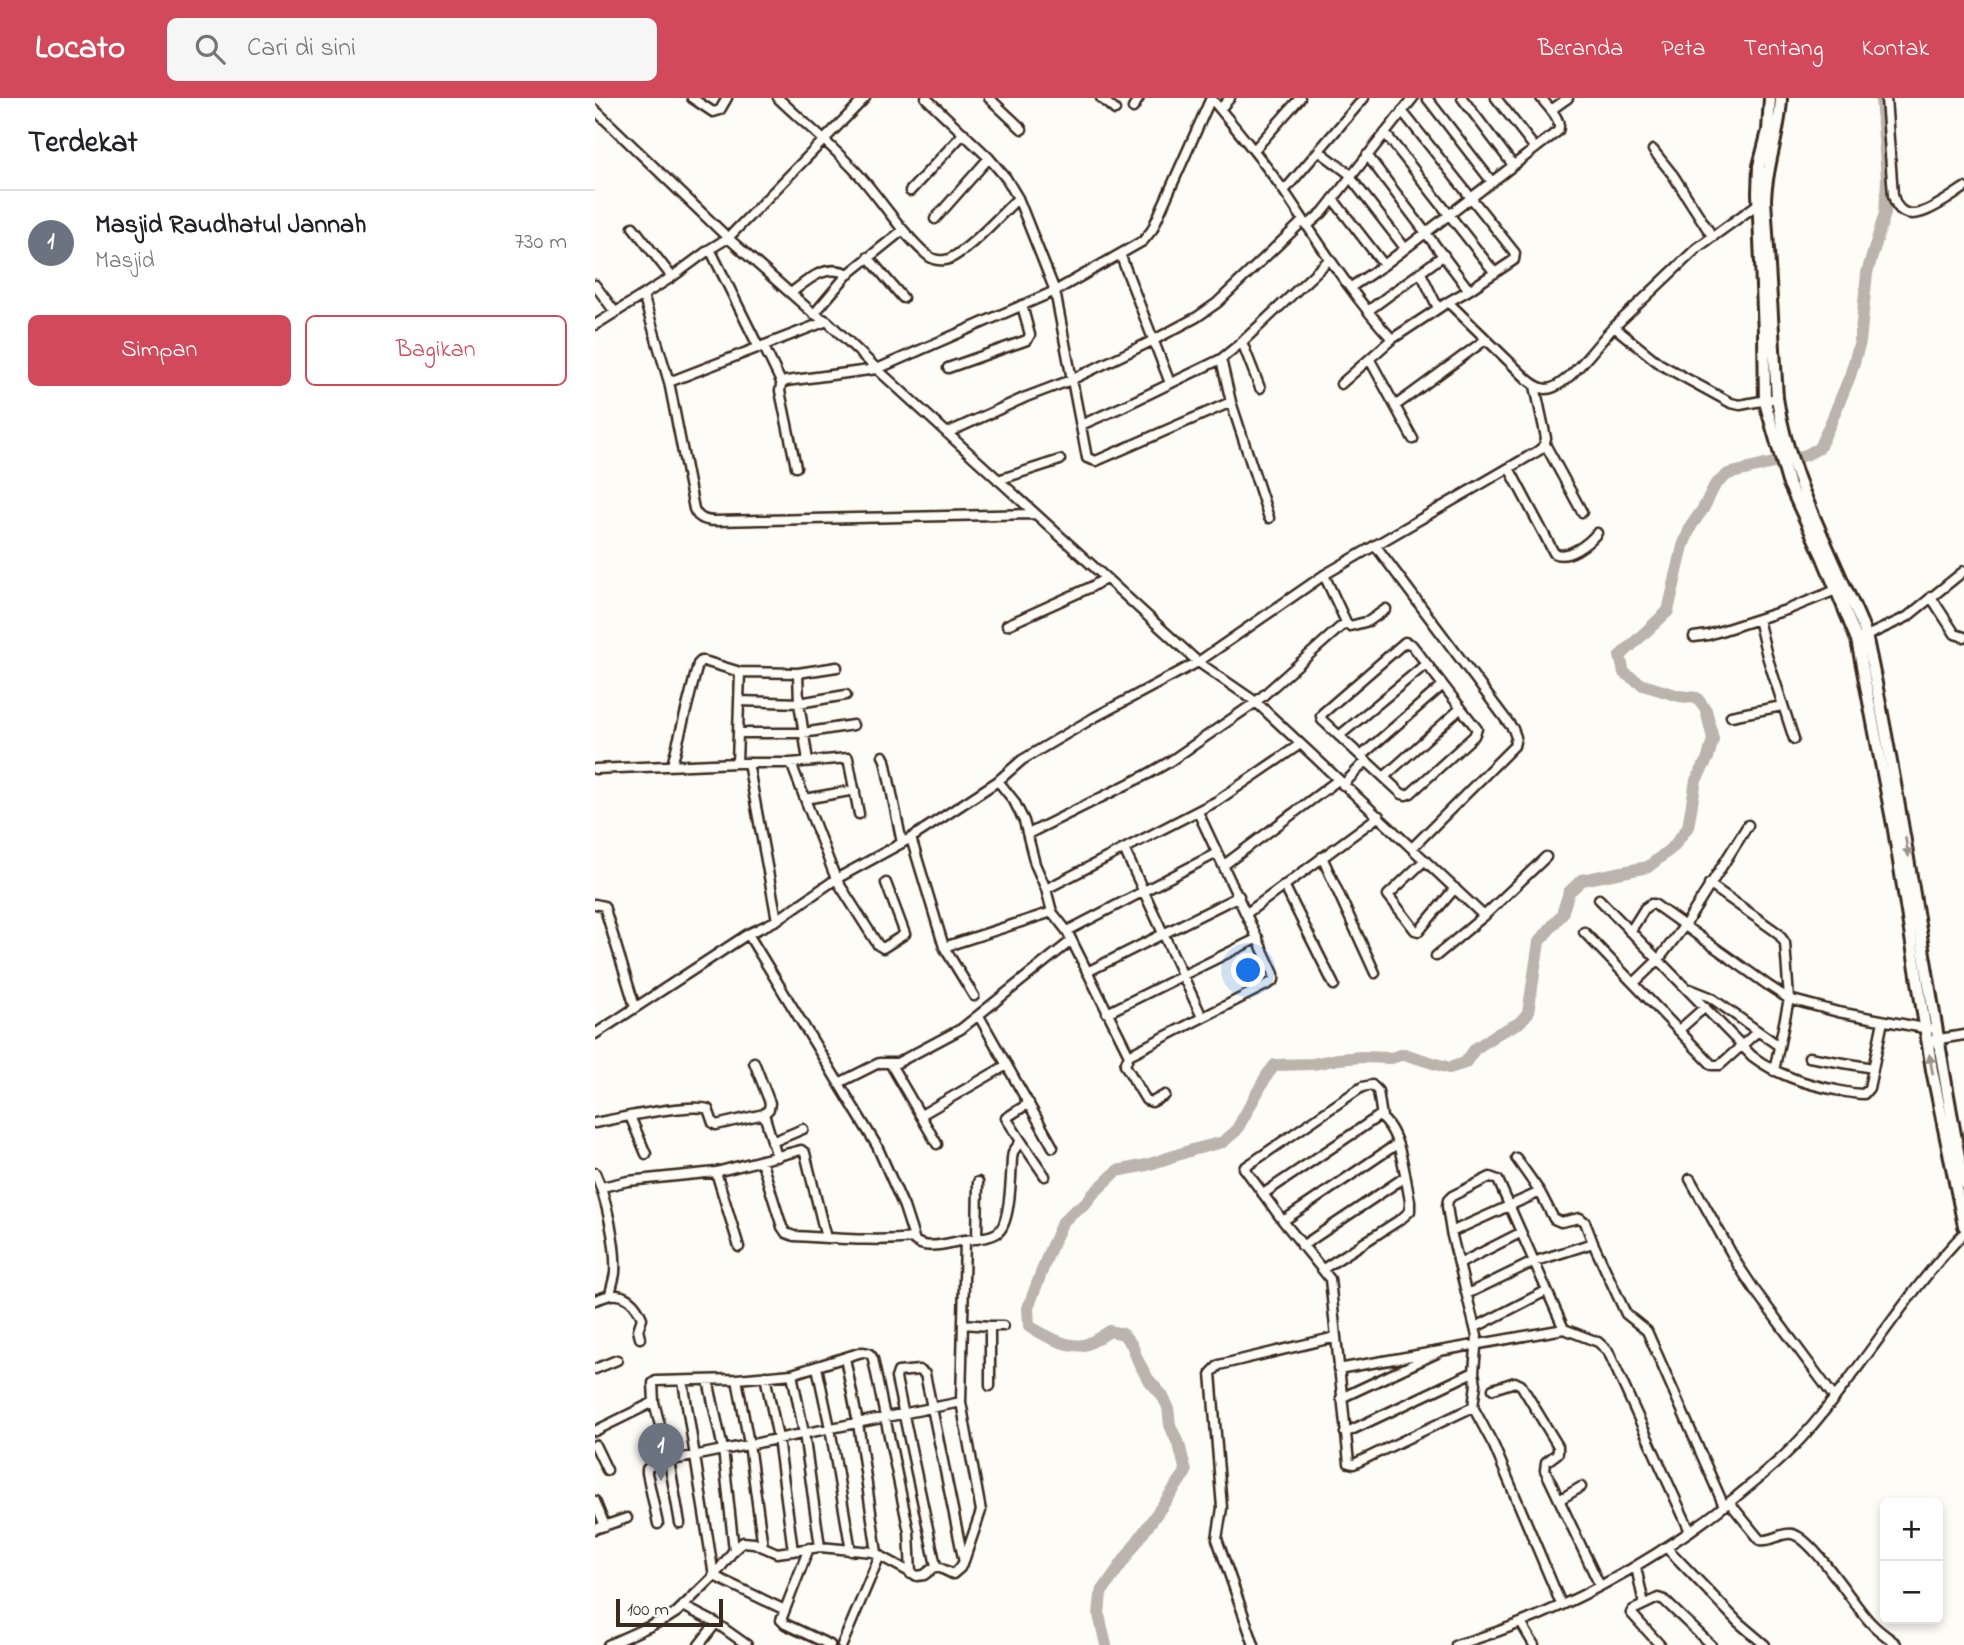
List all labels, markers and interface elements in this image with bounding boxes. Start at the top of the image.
search box [167,18,657,81]
text: Locato [35,25,125,73]
icon: search [191,30,229,68]
text: Cari di sini [247,30,356,68]
text: Beranda [1538,32,1623,67]
text: Peta [1661,32,1706,67]
text: Tentang [1744,32,1824,67]
text: Kontak [1862,32,1929,67]
text: Terdekat [28,122,138,166]
text: Masjid Raudhatul Jannah [95,207,366,245]
text: 1 [47,226,55,259]
text: 730 m [514,226,567,259]
text: Masjid [95,245,155,278]
button: Simpan [28,315,291,386]
button: Bagikan [305,315,567,386]
one-way arrow [1901,836,1912,858]
your location [1231,953,1265,987]
one-way arrow [1925,1052,1936,1074]
pin: 1 [638,1423,684,1481]
map controls [1880,1498,1943,1624]
button: + [1880,1498,1943,1561]
button: − [1880,1561,1943,1624]
scale bar [616,1596,723,1628]
text: 100 m [627,1597,669,1624]

